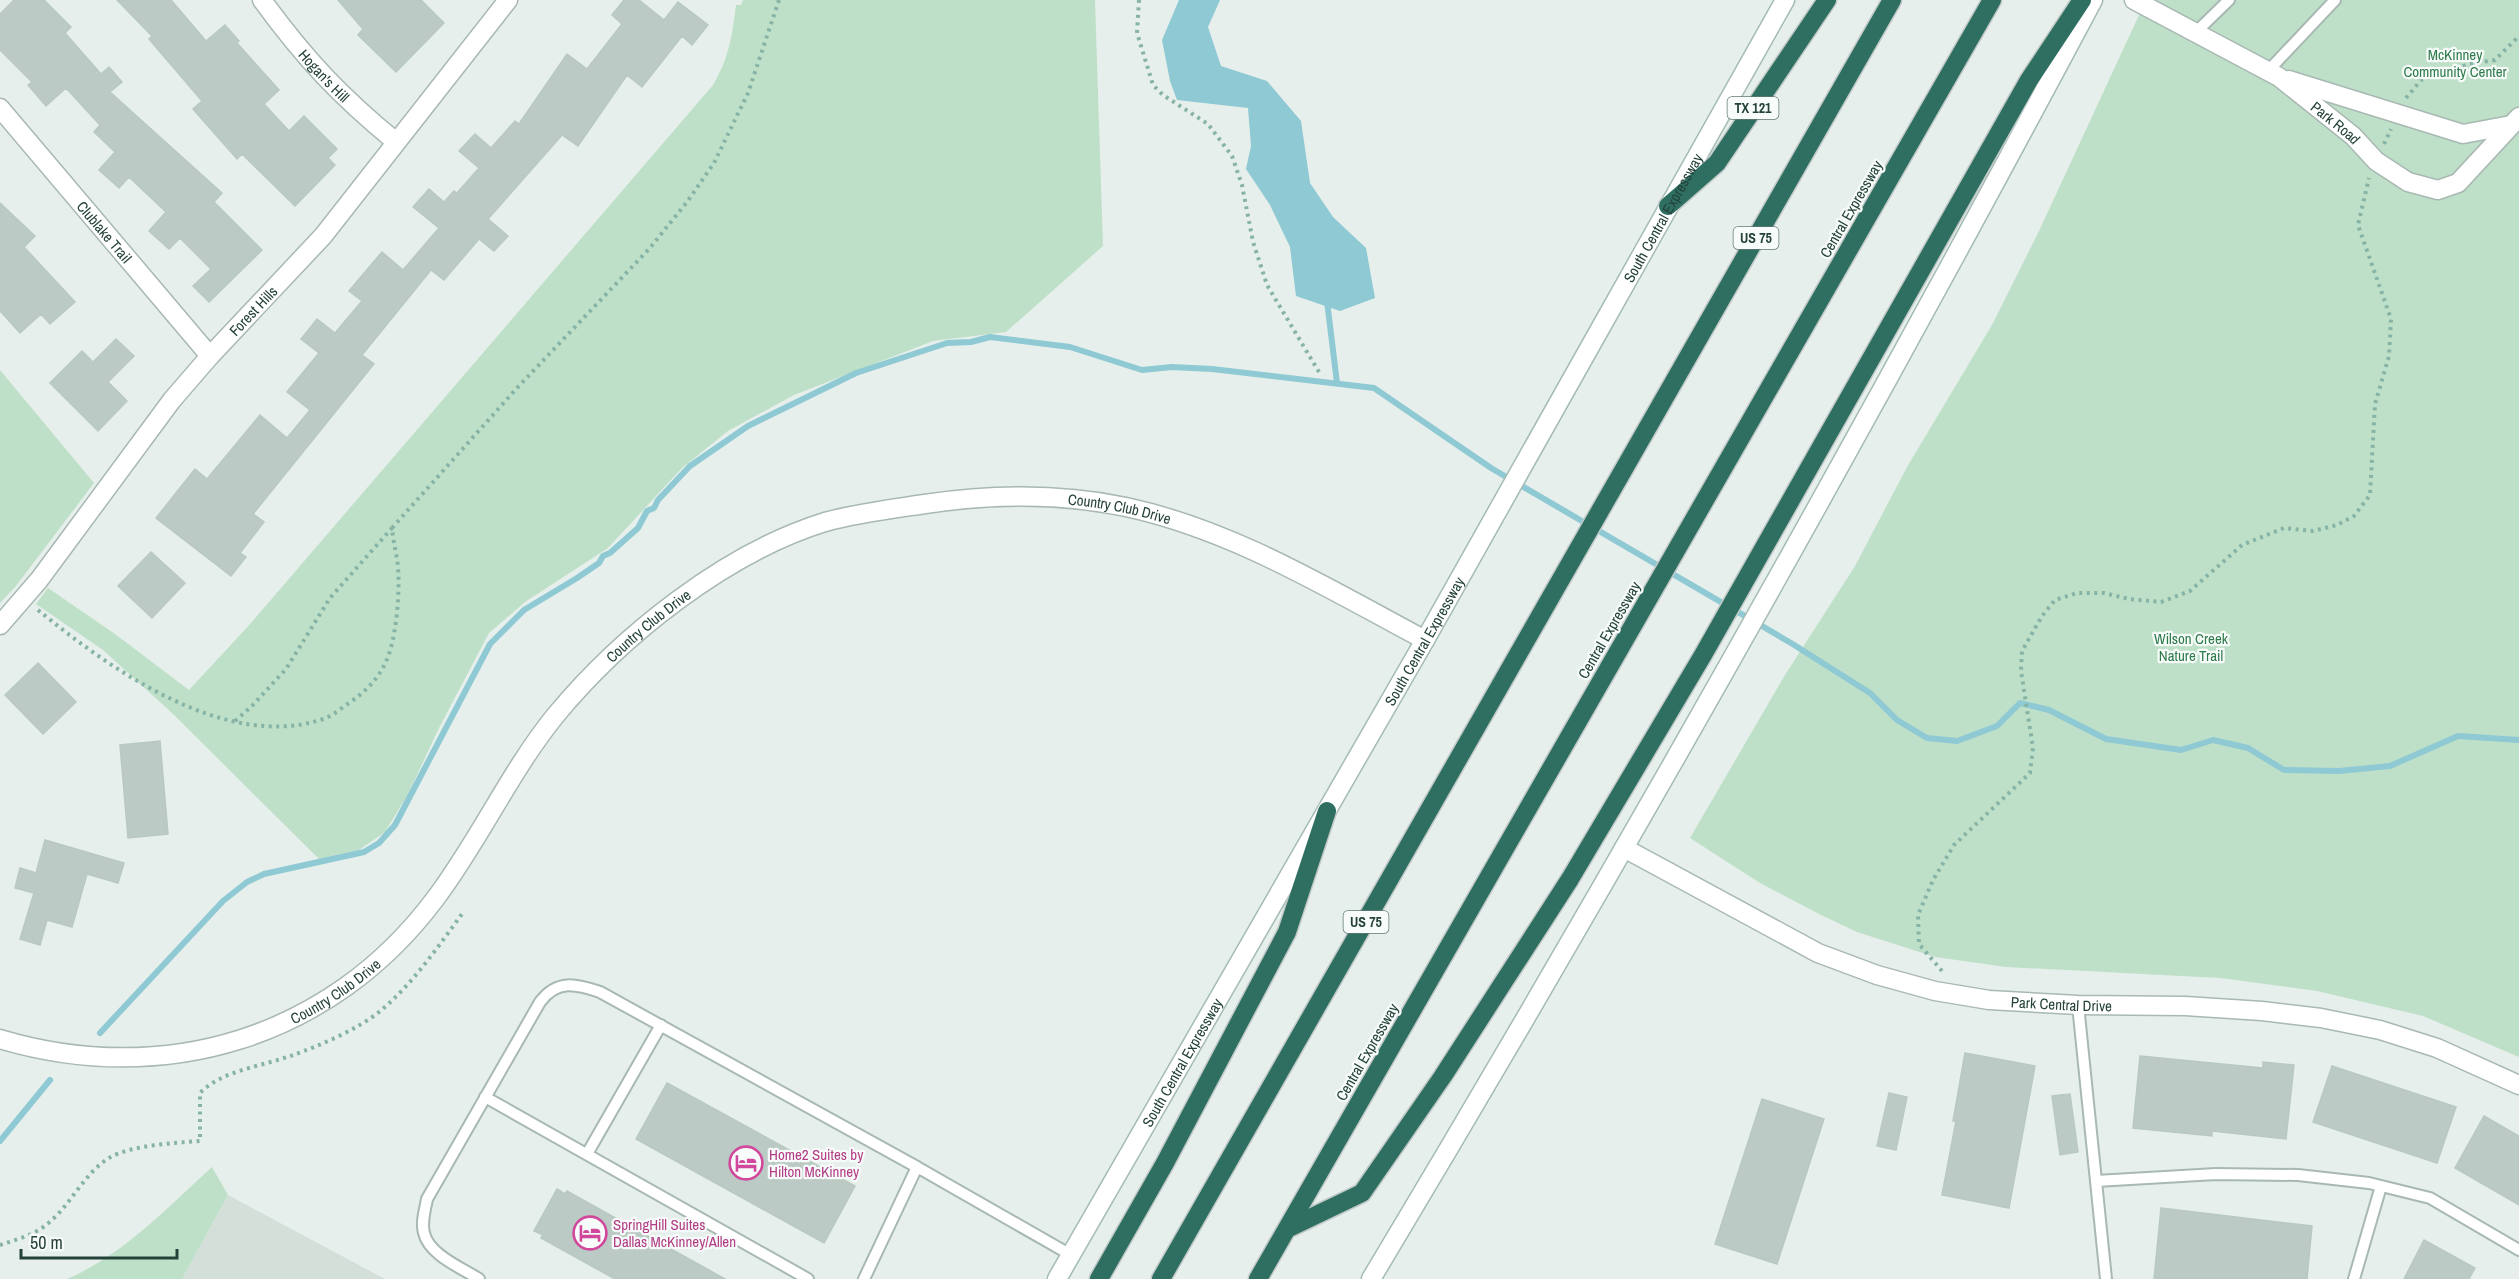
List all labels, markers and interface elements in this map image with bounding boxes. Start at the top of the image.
street label: Hogan's Hill [294,44,355,107]
park label: McKinney Community Center [2403,44,2507,82]
street label: Park Road [2307,96,2366,148]
road number: TX 121 [1728,97,1778,119]
street label: South Central Expressway [1618,149,1708,286]
street label: Central Expressway [1815,156,1888,262]
street label: Clublake Trail [72,196,137,267]
road number: US 75 [1734,227,1778,249]
street label: Forest Hills [224,281,282,340]
street label: Country Club Drive [1067,488,1174,529]
street label: South Central Expressway [1379,572,1469,709]
street label: Central Expressway [1573,577,1646,683]
street label: Country Club Drive [601,584,695,667]
park label: Wilson Creek Nature Trail [2154,628,2229,666]
road number: US 75 [1344,911,1388,933]
street label: Country Club Drive [286,953,385,1029]
street label: Park Central Drive [2010,991,2112,1016]
street label: South Central Expressway [1136,994,1227,1130]
street label: Central Expressway [1331,999,1404,1105]
place label: Home2 Suites by Hilton McKinney [769,1144,864,1182]
hotel icon: Home2 Suites by Hilton McKinney [728,1145,764,1181]
place label: SpringHill Suites Dallas McKinney/Allen [613,1214,736,1252]
hotel icon: SpringHill Suites Dallas McKinney/Allen [572,1215,608,1251]
scale bar [21,1222,177,1260]
text: 50 m [30,1230,63,1255]

